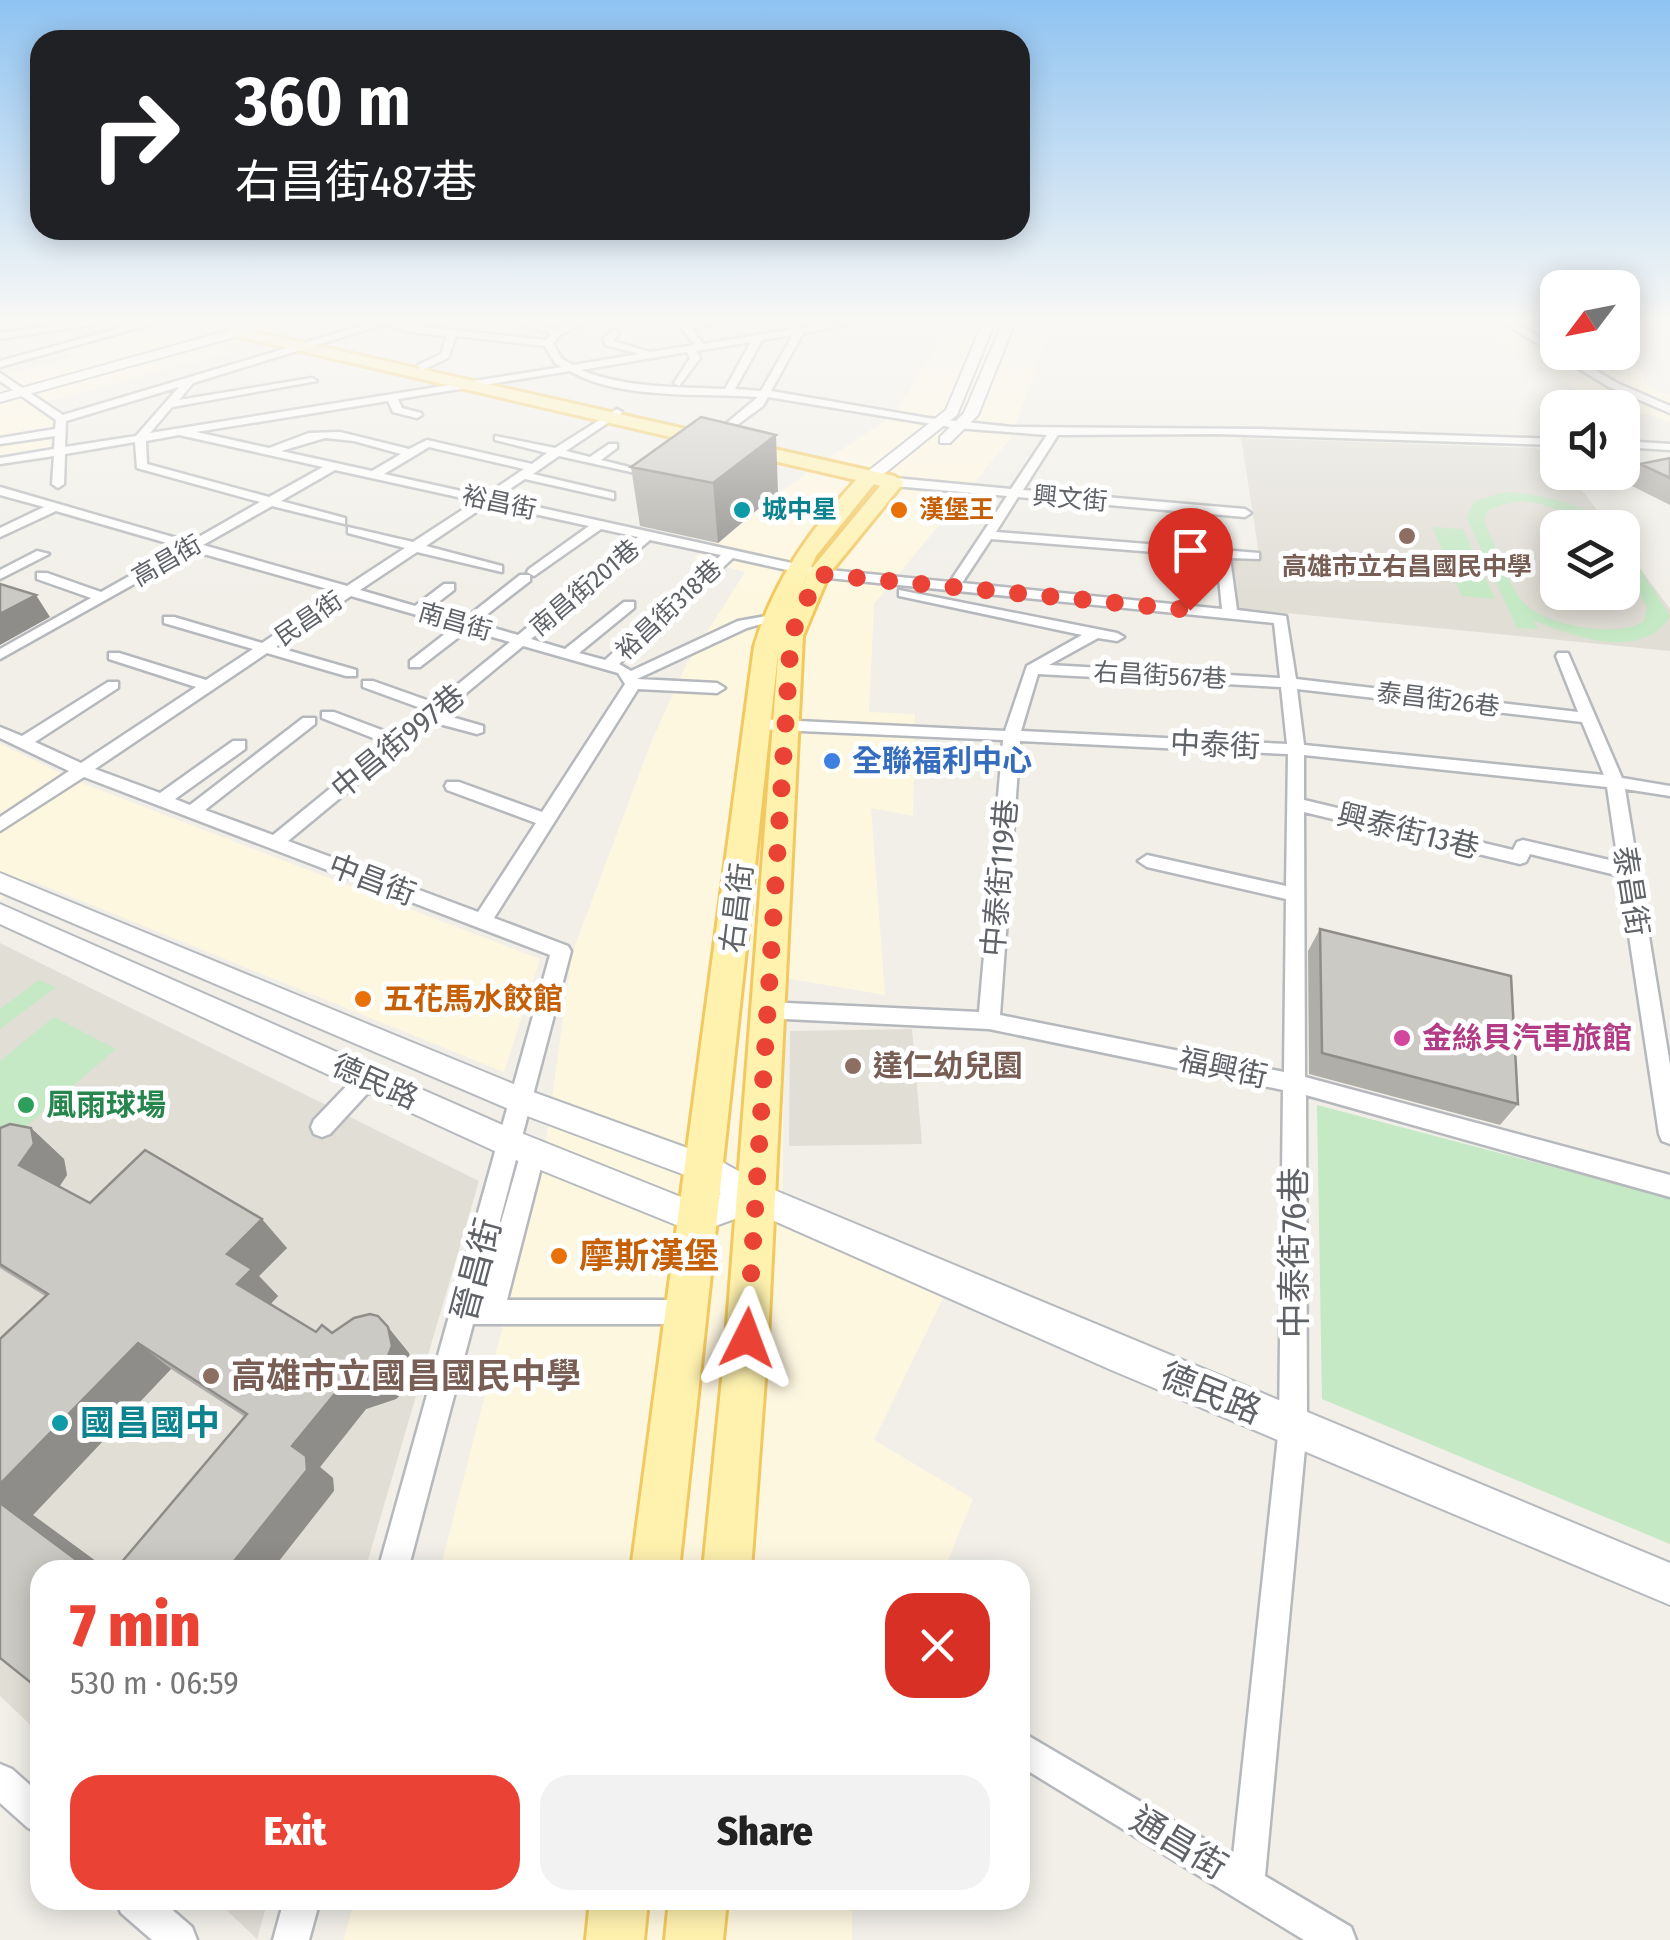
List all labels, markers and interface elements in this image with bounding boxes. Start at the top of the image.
text: 360 m [235,60,411,144]
icon: right [70,70,200,200]
text: 右昌街487巷 [235,155,477,209]
north arrow [1540,270,1640,370]
map controls [1540,270,1640,610]
button: sound [1540,390,1640,490]
street label: 裕昌街 [459,481,539,525]
street label: 興文街 [1031,481,1109,517]
place label: 城中星 [762,495,837,525]
place label: 漢堡王 [919,495,994,525]
marker: 城中星 [731,499,753,521]
marker: 漢堡王 [888,499,910,521]
pin [1148,508,1233,611]
button: layers [1540,510,1640,610]
icon: arrive [1163,523,1218,578]
marker: 高雄市立右昌國民中學 [1396,525,1418,547]
street label: 高昌街 [127,529,207,593]
street label: 南昌街201巷 [524,534,646,642]
place label: 高雄市立右昌國民中學 [1282,552,1532,582]
street label: 裕昌街318巷 [610,554,728,666]
street label: 民昌街 [270,586,348,652]
street label: 南昌街 [415,597,495,647]
street label: 右昌街567巷 [1093,658,1227,694]
street label: 中昌街997巷 [324,677,472,807]
street label: 泰昌街26巷 [1375,678,1501,722]
street label: 中泰街 [1169,725,1261,765]
place label: 全聯福利中心 [852,743,1032,779]
marker: 全聯福利中心 [821,750,843,772]
street label: 興泰街13巷 [1333,796,1483,866]
street label: 中泰街119巷 [975,798,1025,958]
street label: 泰昌街 [1606,844,1656,938]
street label: 中昌街 [324,847,420,913]
street label: 右昌街 [714,861,760,955]
place label: 五花馬水餃館 [383,981,563,1017]
marker: 五花馬水餃館 [352,988,374,1010]
place label: 金絲貝汽車旅館 [1422,1020,1632,1056]
marker: 金絲貝汽車旅館 [1391,1027,1413,1049]
street label: 福興街 [1175,1041,1271,1095]
street label: 德民路 [327,1047,423,1117]
place label: 達仁幼兒園 [873,1048,1023,1084]
marker: 達仁幼兒園 [842,1055,864,1077]
place label: 風雨球場 [46,1087,166,1123]
marker: 風雨球場 [15,1094,37,1116]
street label: 中泰街76巷 [1273,1168,1315,1338]
street label: 晉昌街 [442,1214,510,1326]
place label: 摩斯漢堡 [579,1235,719,1277]
marker: 摩斯漢堡 [548,1245,570,1267]
position arrow [695,1286,799,1390]
street label: 德民路 [1154,1354,1268,1432]
place label: 高雄市立國昌國民中學 [231,1355,581,1397]
marker: 高雄市立國昌國民中學 [200,1365,222,1387]
place label: 國昌國中 [80,1402,220,1444]
marker: 國昌國中 [49,1412,71,1434]
text: 7 min [70,1590,201,1662]
button: close [885,1593,990,1698]
text: 530 m · 06:59 [70,1664,239,1702]
button: Exit [70,1775,520,1890]
button: Share [540,1775,990,1890]
street label: 通昌街 [1123,1798,1235,1888]

